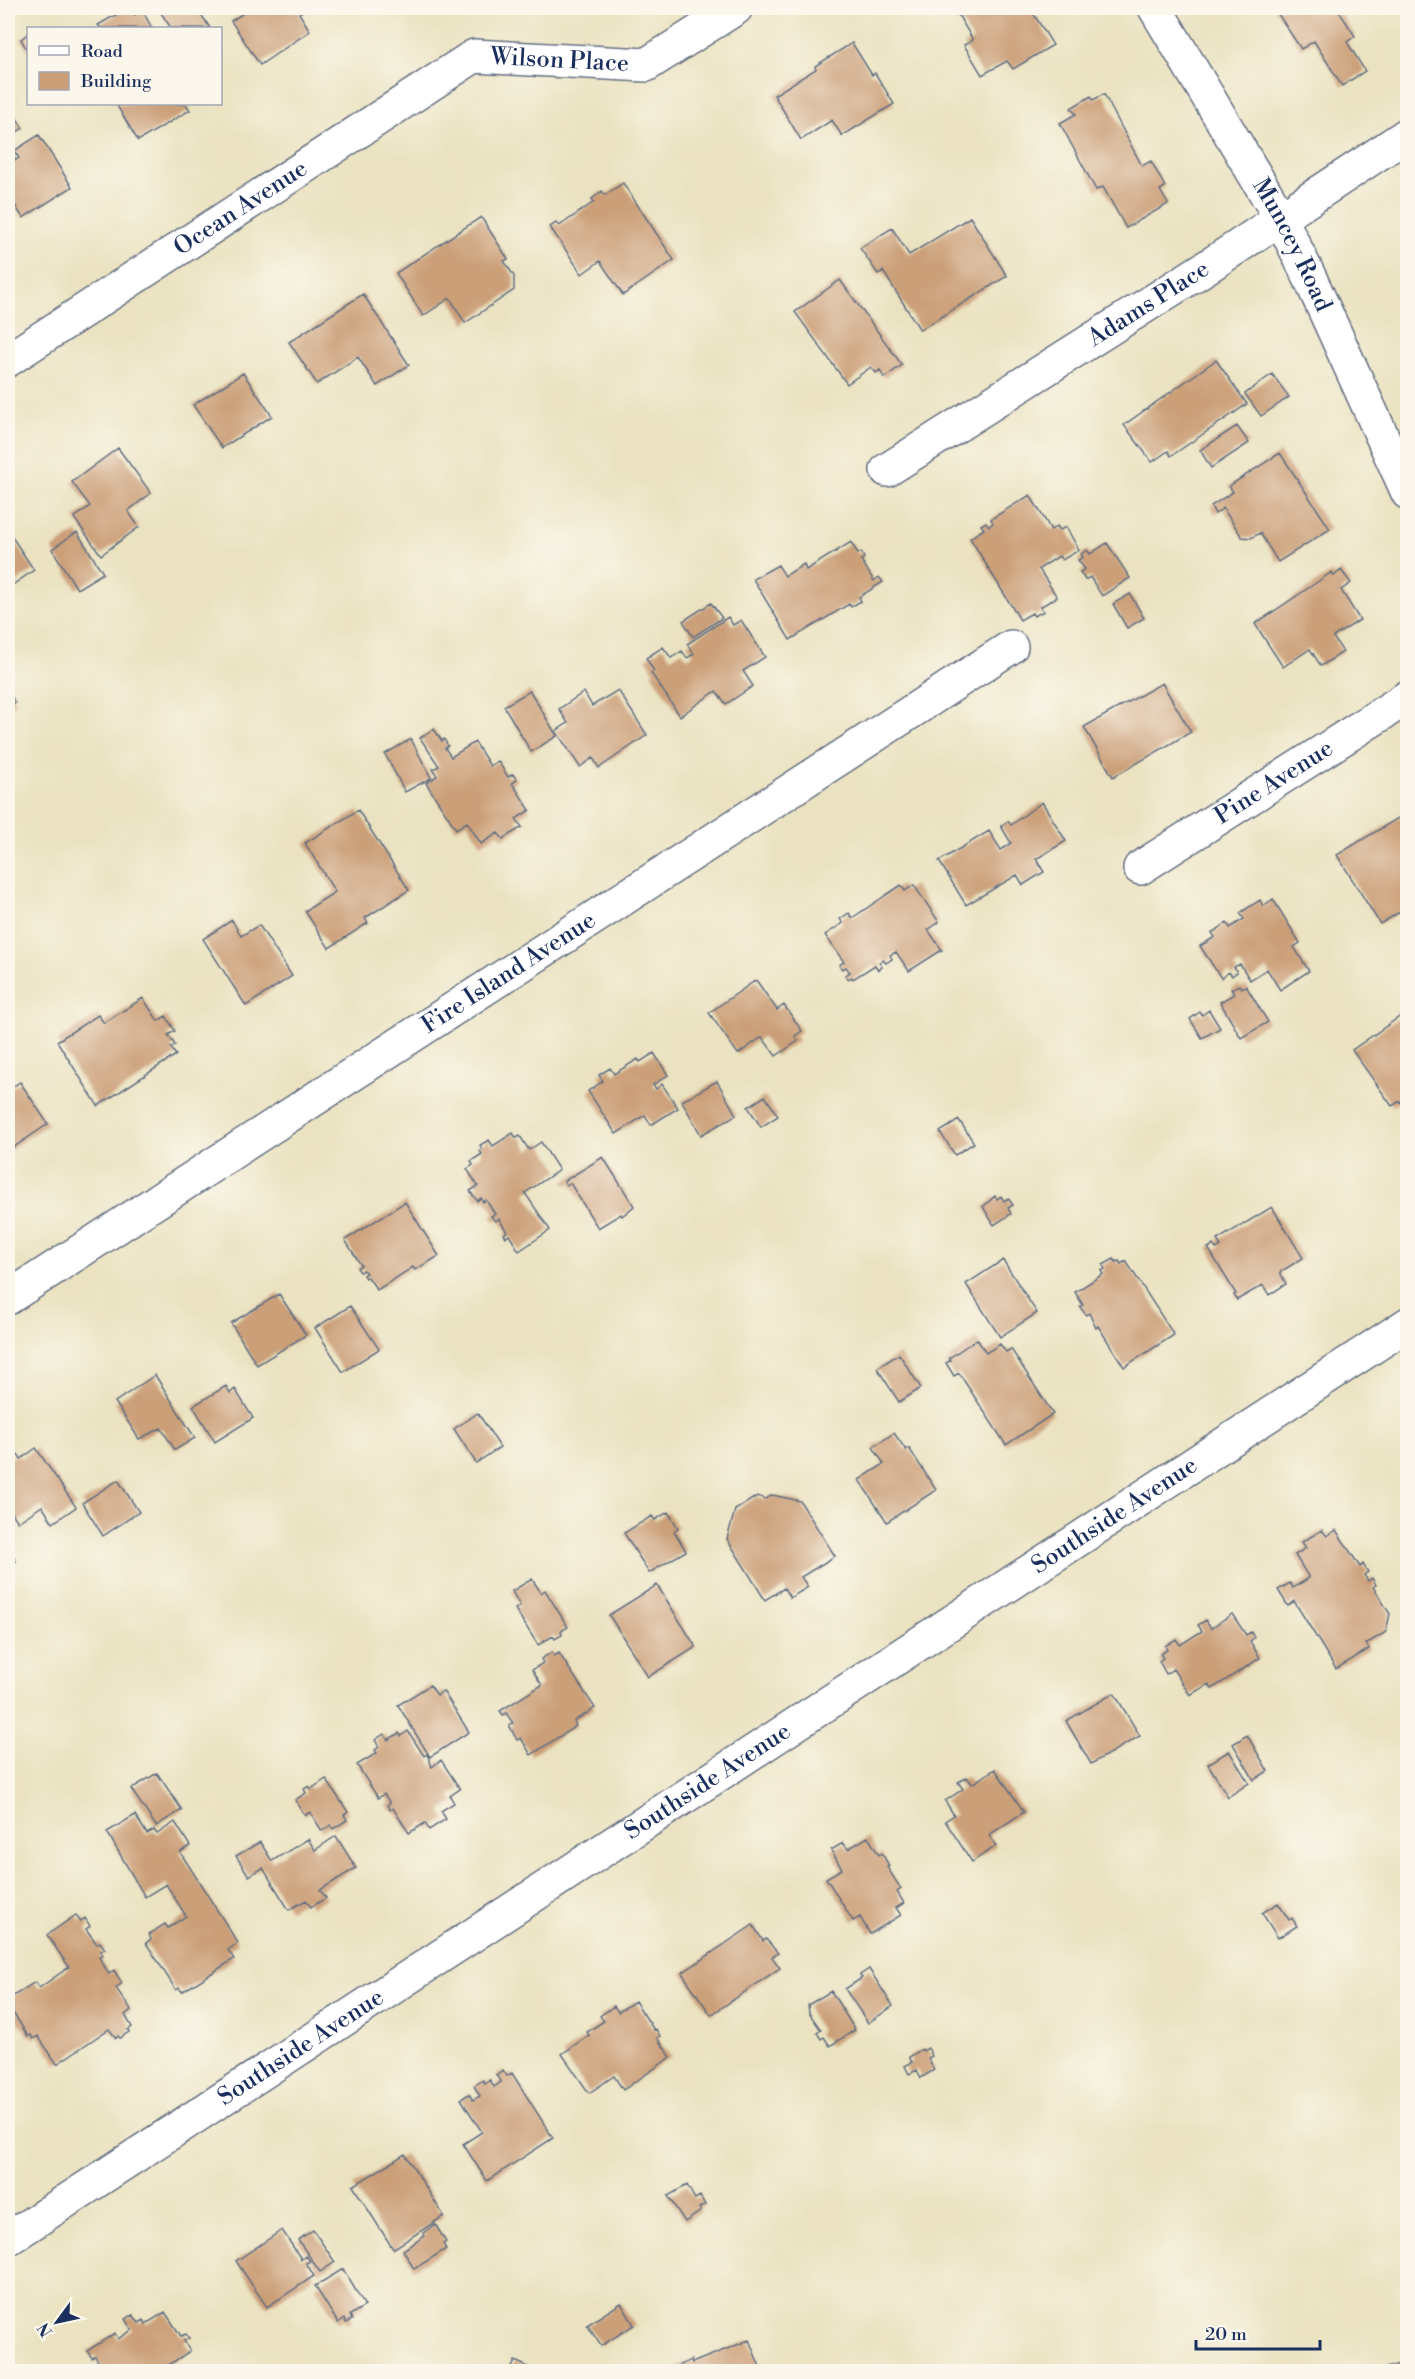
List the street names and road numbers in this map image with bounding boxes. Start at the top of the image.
street label: Wilson Place [488,42,630,79]
street label: Ocean Avenue [168,154,313,263]
street label: Muncey Road [1245,173,1338,317]
street label: Adams Place [1081,254,1215,354]
street label: Pine Avenue [1209,734,1339,831]
street label: Fire Island Avenue [416,906,602,1040]
street label: Southside Avenue [1026,1451,1203,1581]
street label: Southside Avenue [619,1716,797,1847]
street label: Southside Avenue [212,1982,390,2113]

